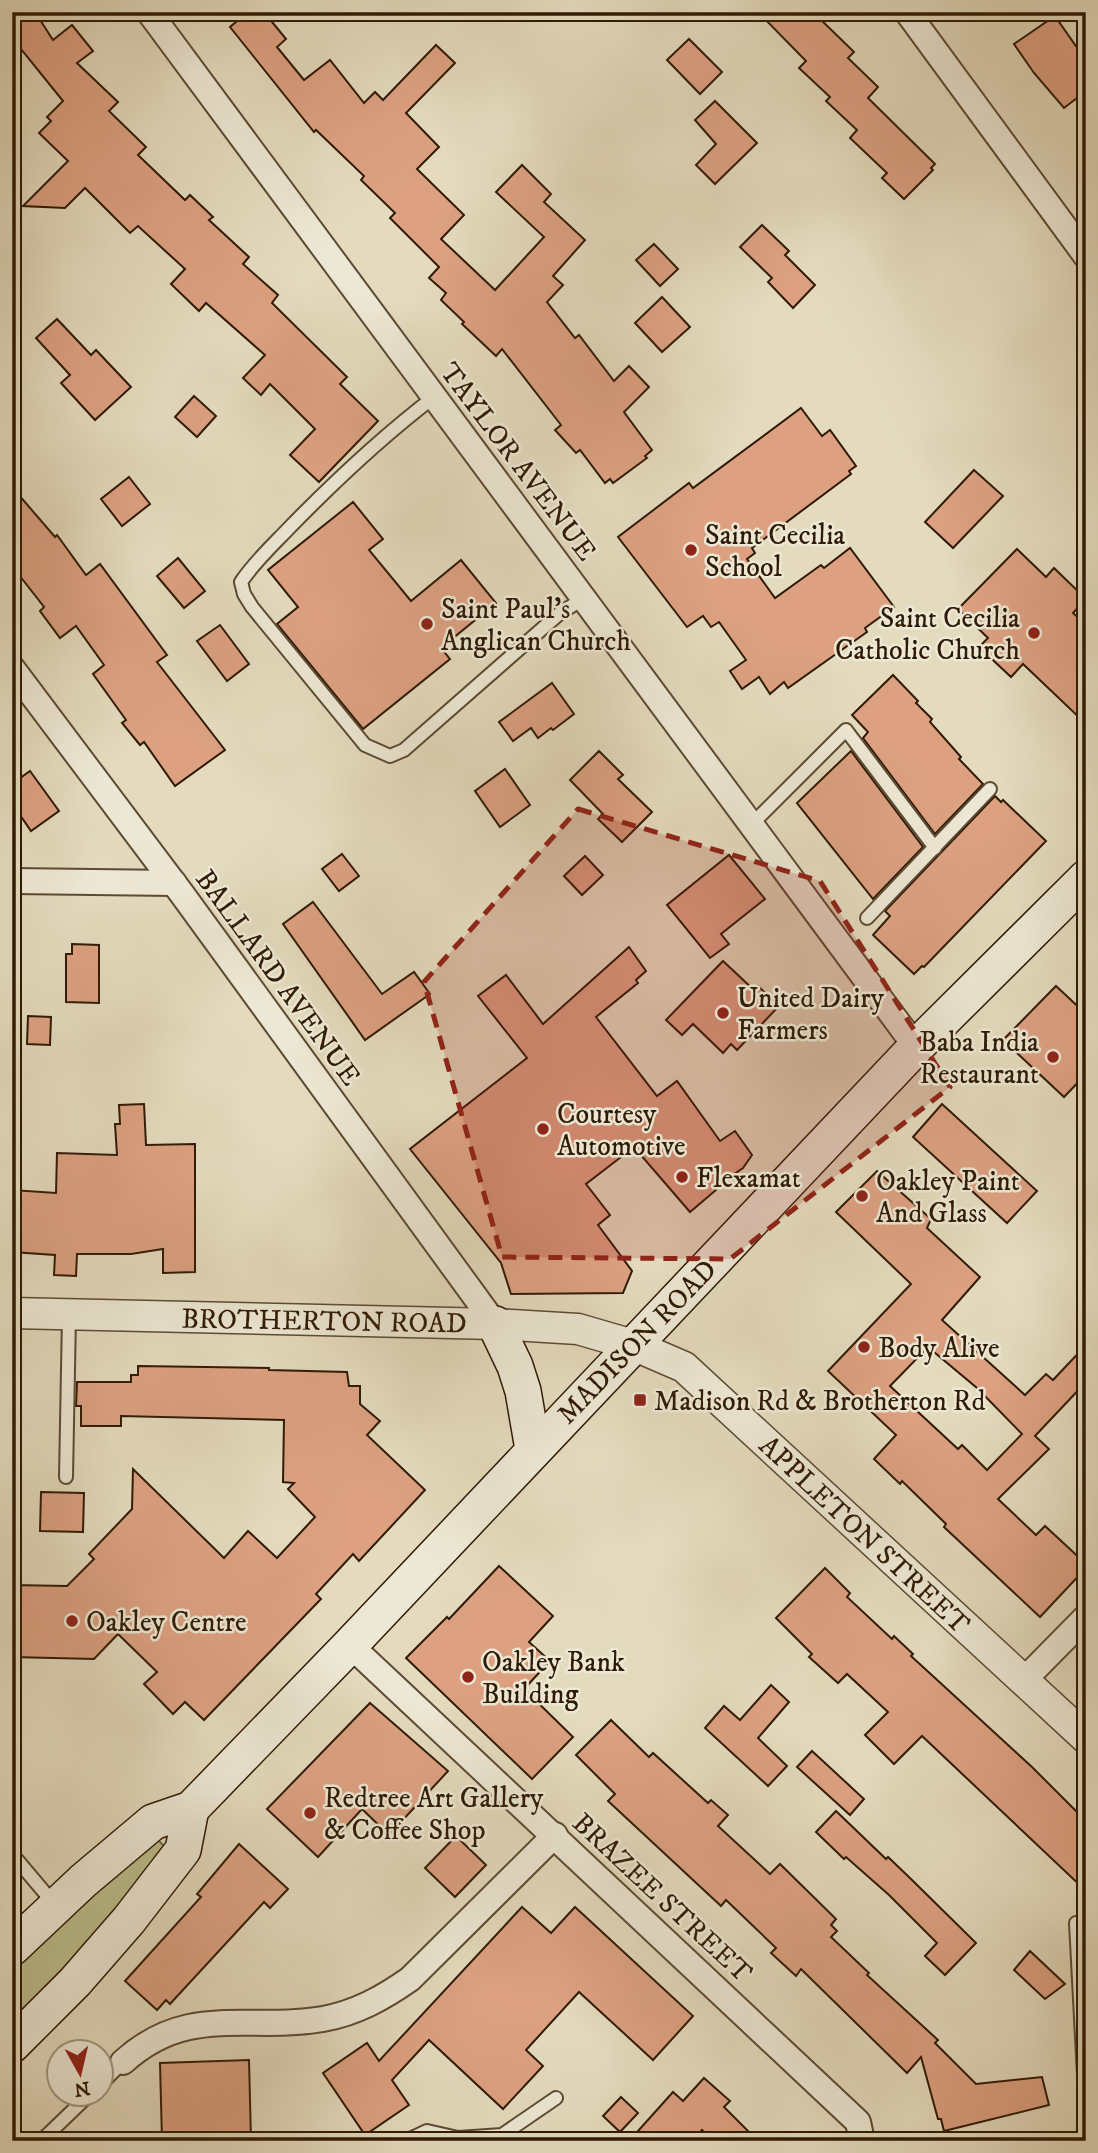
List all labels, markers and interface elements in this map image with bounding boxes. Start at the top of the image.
street label: TAYLOR AVENUE [432,356,604,568]
place label: Saint Cecilia School [705,518,845,585]
marker: Saint Cecilia School [683,542,699,558]
place label: Saint Paul's Anglican Church [441,592,631,659]
place label: Saint Cecilia Catholic Church [835,601,1020,668]
marker: Saint Paul's Anglican Church [419,616,435,632]
marker: Saint Cecilia Catholic Church [1026,625,1042,641]
street label: BALLARD AVENUE [188,863,368,1093]
place label: United Dairy Farmers [737,981,885,1048]
marker: United Dairy Farmers [715,1005,731,1021]
place label: Baba India Restaurant [919,1025,1039,1092]
marker: Baba India Restaurant [1045,1049,1061,1065]
place label: Courtesy Automotive [557,1097,686,1164]
marker: Courtesy Automotive [535,1121,551,1137]
place label: Flexamat [696,1161,801,1196]
place label: Oakley Paint And Glass [876,1164,1020,1231]
marker: Flexamat [674,1169,690,1185]
marker: Oakley Paint And Glass [854,1188,870,1204]
street label: MADISON ROAD [550,1252,724,1432]
street label: BROTHERTON ROAD [181,1302,467,1341]
place label: Body Alive [878,1331,1000,1366]
marker: Body Alive [856,1339,872,1355]
place label: Madison Rd & Brotherton Rd [654,1384,985,1419]
marker: Madison Rd & Brotherton Rd [632,1392,648,1408]
street label: APPLETON STREET [751,1428,977,1642]
place label: Oakley Centre [86,1605,246,1640]
marker: Oakley Centre [64,1613,80,1629]
place label: Oakley Bank Building [482,1645,625,1712]
marker: Oakley Bank Building [460,1669,476,1685]
place label: Redtree Art Gallery & Coffee Shop [324,1781,544,1848]
marker: Redtree Art Gallery & Coffee Shop [302,1805,318,1821]
street label: BRAZEE STREET [565,1806,759,1990]
north arrow [46,2038,116,2108]
text: N [72,2076,91,2101]

